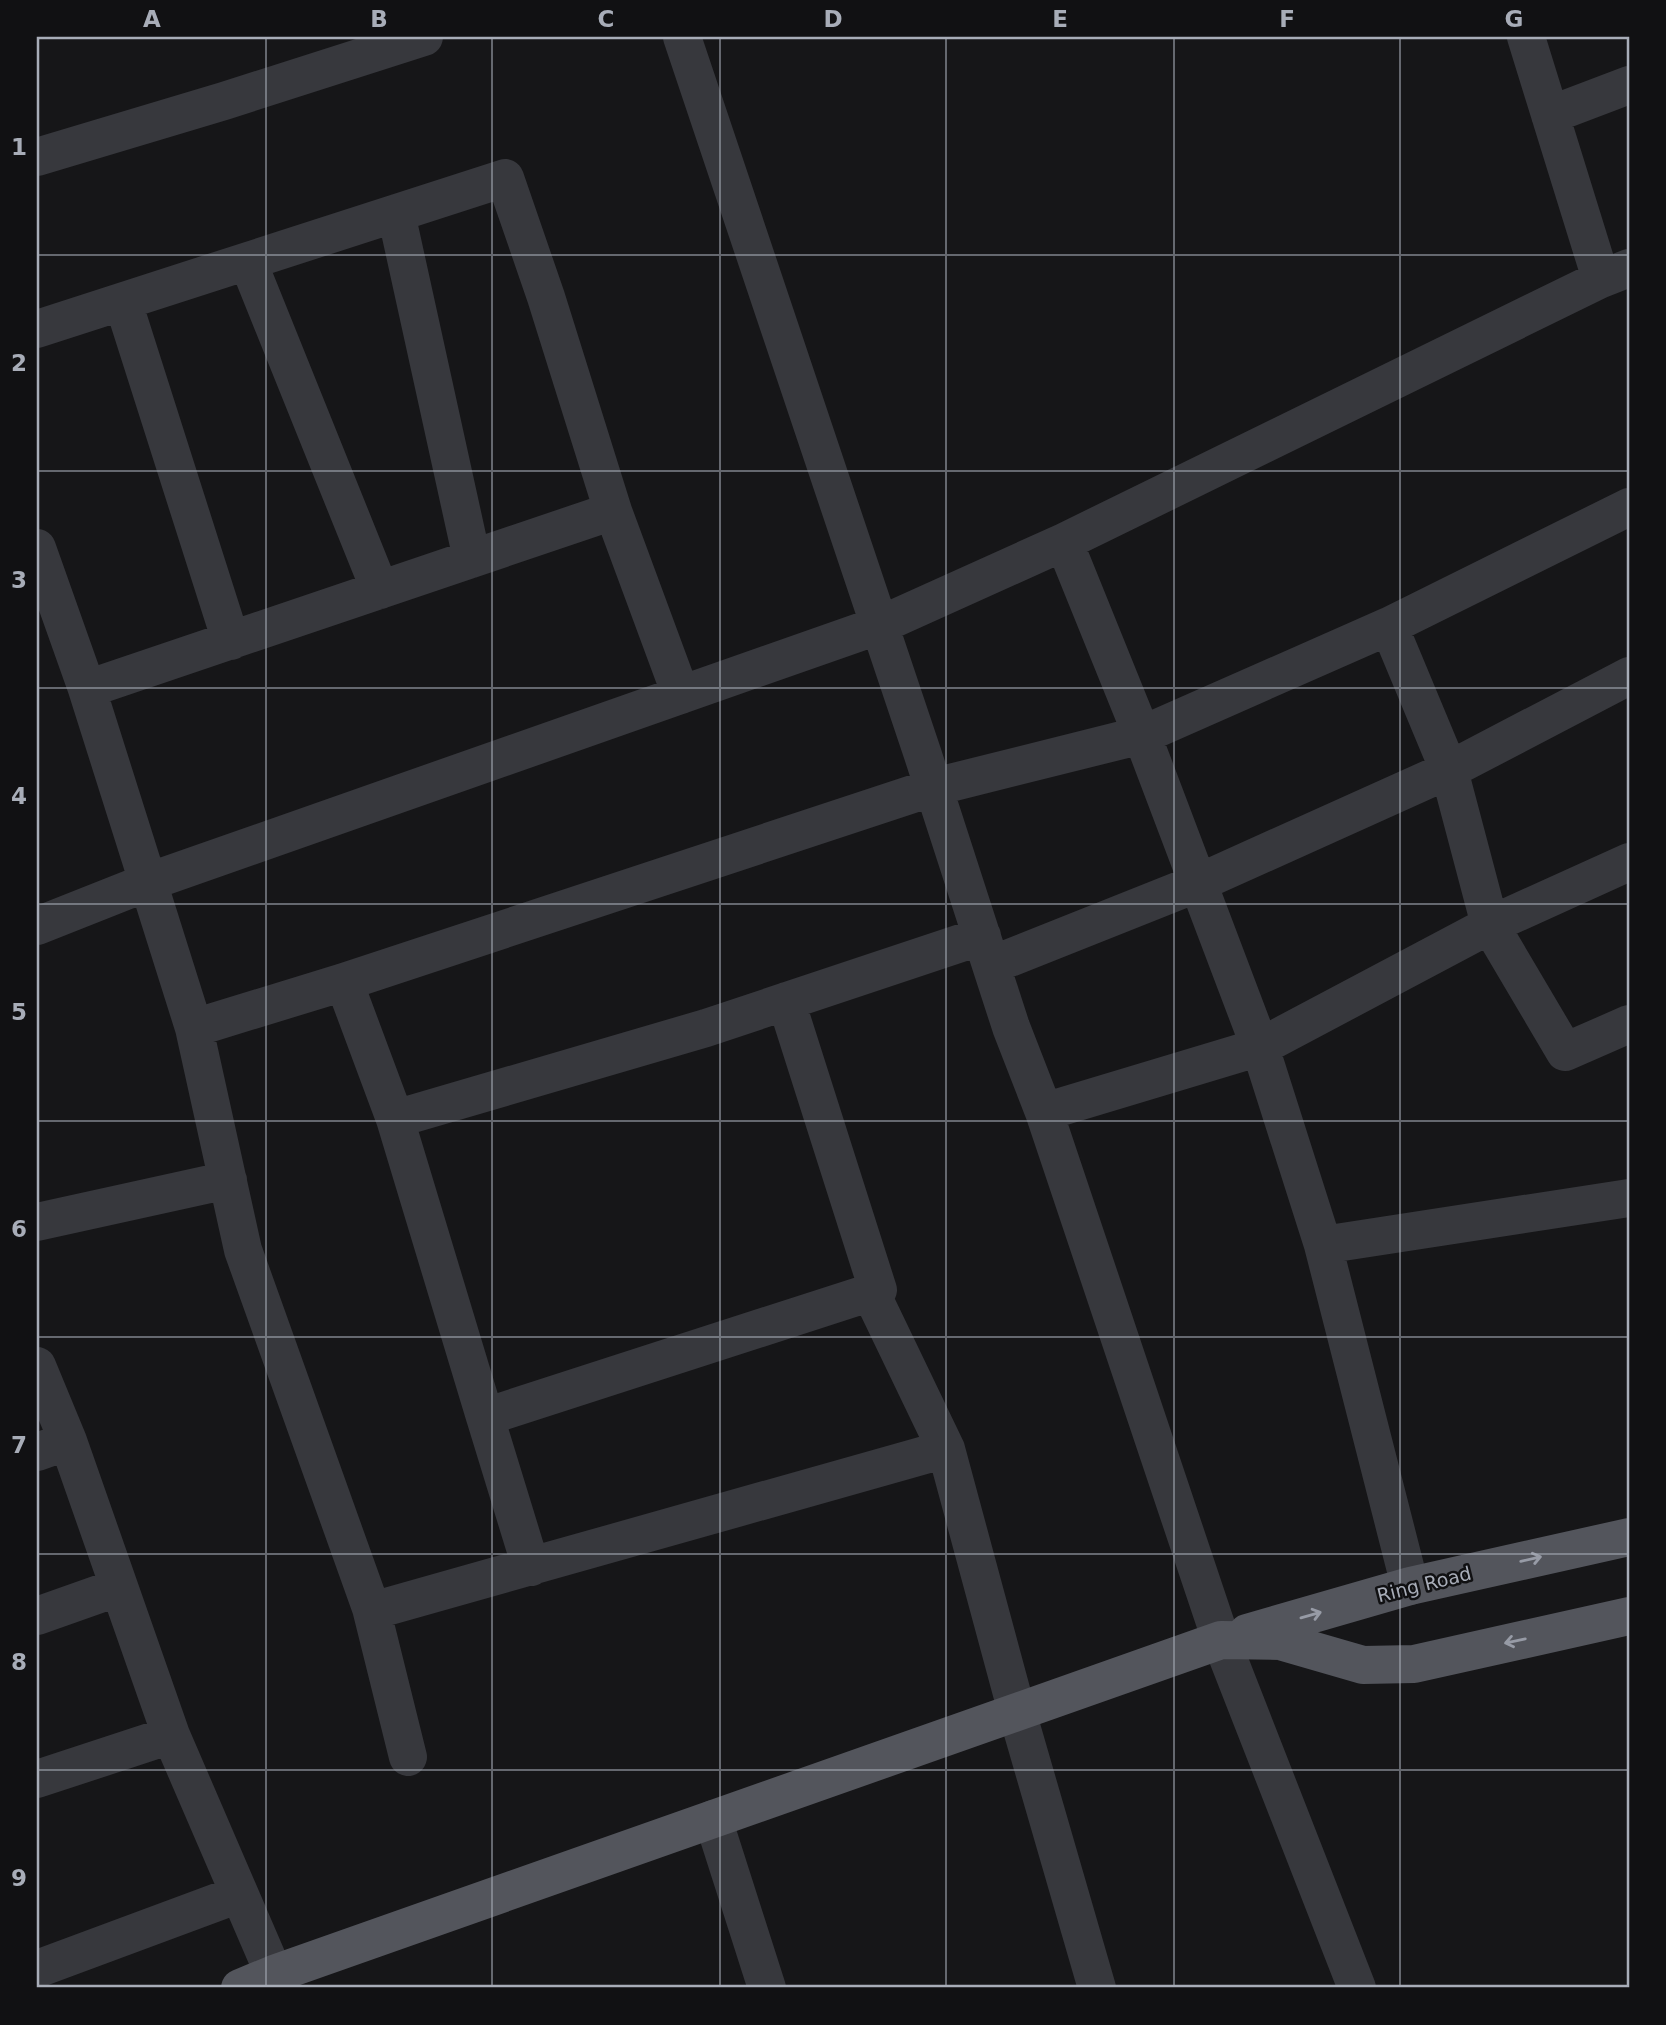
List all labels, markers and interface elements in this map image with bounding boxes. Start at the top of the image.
text: A [143,6,161,32]
text: B [370,6,388,32]
text: C [598,6,614,32]
text: D [823,6,843,32]
text: E [1052,6,1068,32]
text: F [1279,6,1295,32]
text: G [1505,6,1523,32]
text: 1 [11,134,27,160]
text: 2 [11,350,27,376]
text: 3 [11,567,27,593]
text: 4 [11,783,27,809]
text: 5 [11,999,27,1025]
text: 6 [11,1216,27,1242]
text: 7 [11,1432,27,1458]
one-way arrow [1519,1552,1542,1566]
street label: Ring Road [1375,1562,1473,1606]
one-way arrow [1299,1607,1321,1620]
one-way arrow [1504,1635,1527,1649]
text: 8 [11,1649,27,1675]
text: 9 [11,1865,27,1891]

